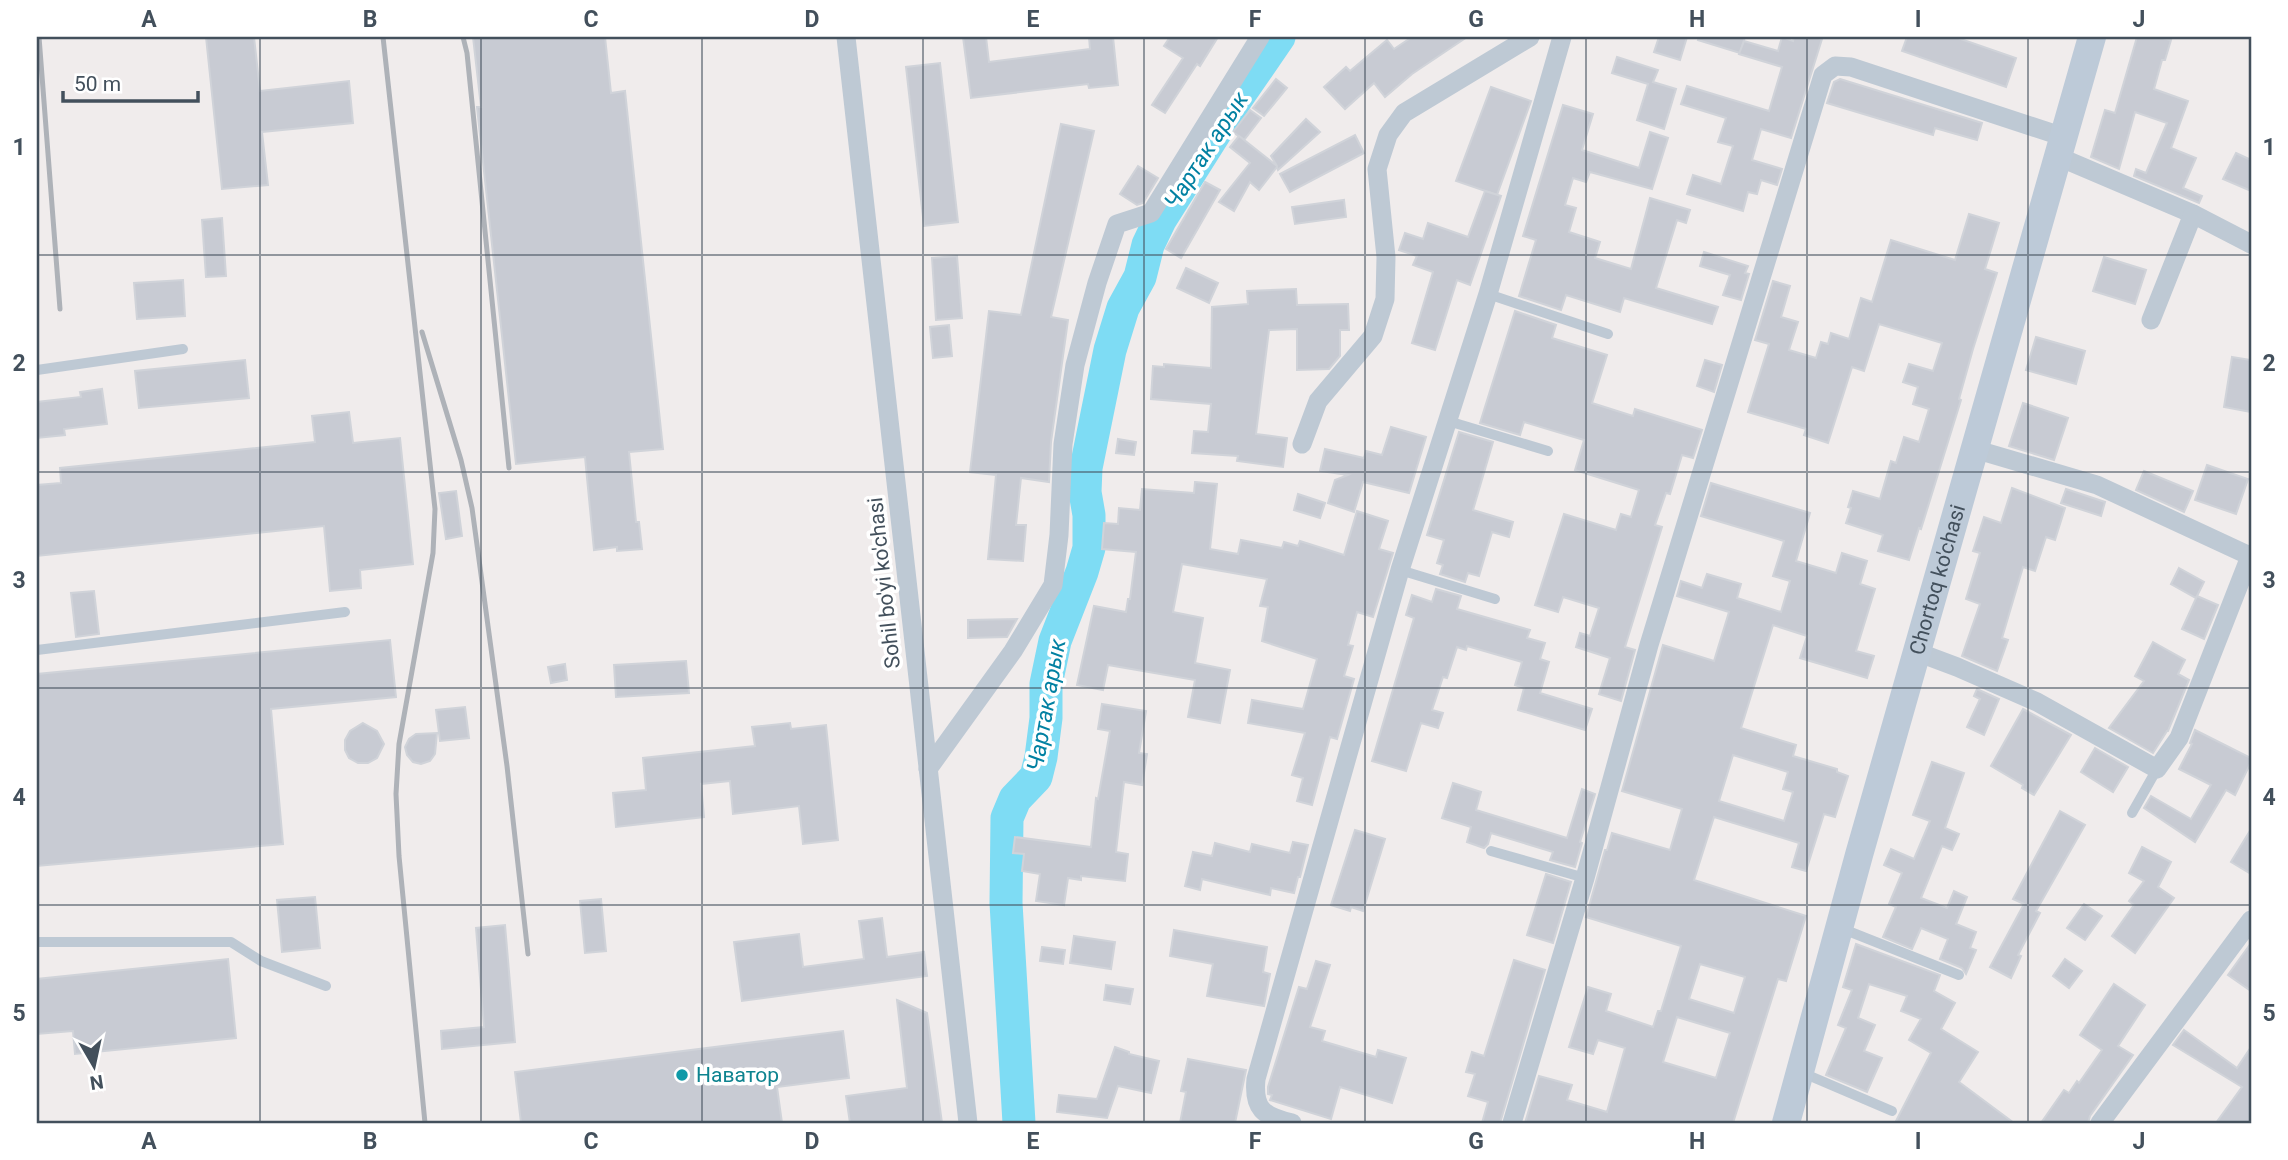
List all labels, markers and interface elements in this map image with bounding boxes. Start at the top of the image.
text: A [141,6,157,33]
text: B [363,6,377,33]
text: C [583,6,599,33]
text: D [805,6,819,33]
text: E [1027,6,1040,33]
text: F [1249,6,1262,33]
text: G [1468,6,1484,33]
text: H [1689,6,1705,33]
text: I [1915,6,1921,33]
text: J [2133,6,2145,33]
scale bar [63,60,198,104]
text: 50 m [74,72,121,96]
water label: Чартак арык [1159,86,1255,214]
text: 1 [12,134,26,161]
text: 1 [2262,134,2276,161]
text: 2 [12,350,26,377]
text: 2 [2262,350,2276,377]
street label: Sohil bo'yi ko'chasi [863,496,905,670]
street label: Chortoq ko'chasi [1905,502,1970,658]
text: 3 [12,567,26,594]
text: 3 [2262,567,2276,594]
water label: Чартак арык [1022,636,1072,773]
text: 4 [12,784,26,811]
text: 4 [2262,784,2276,811]
text: 5 [12,1000,26,1027]
text: 5 [2262,1000,2276,1027]
north arrow [60,1030,130,1100]
place label: Наватор [696,1063,779,1087]
marker: Наватор [674,1067,690,1083]
text: N [88,1070,105,1095]
text: A [141,1128,157,1155]
text: B [363,1128,377,1155]
text: C [583,1128,599,1155]
text: D [805,1128,819,1155]
text: E [1027,1128,1040,1155]
text: F [1249,1128,1262,1155]
text: G [1468,1128,1484,1155]
text: H [1689,1128,1705,1155]
text: I [1915,1128,1921,1155]
text: J [2133,1128,2145,1155]

